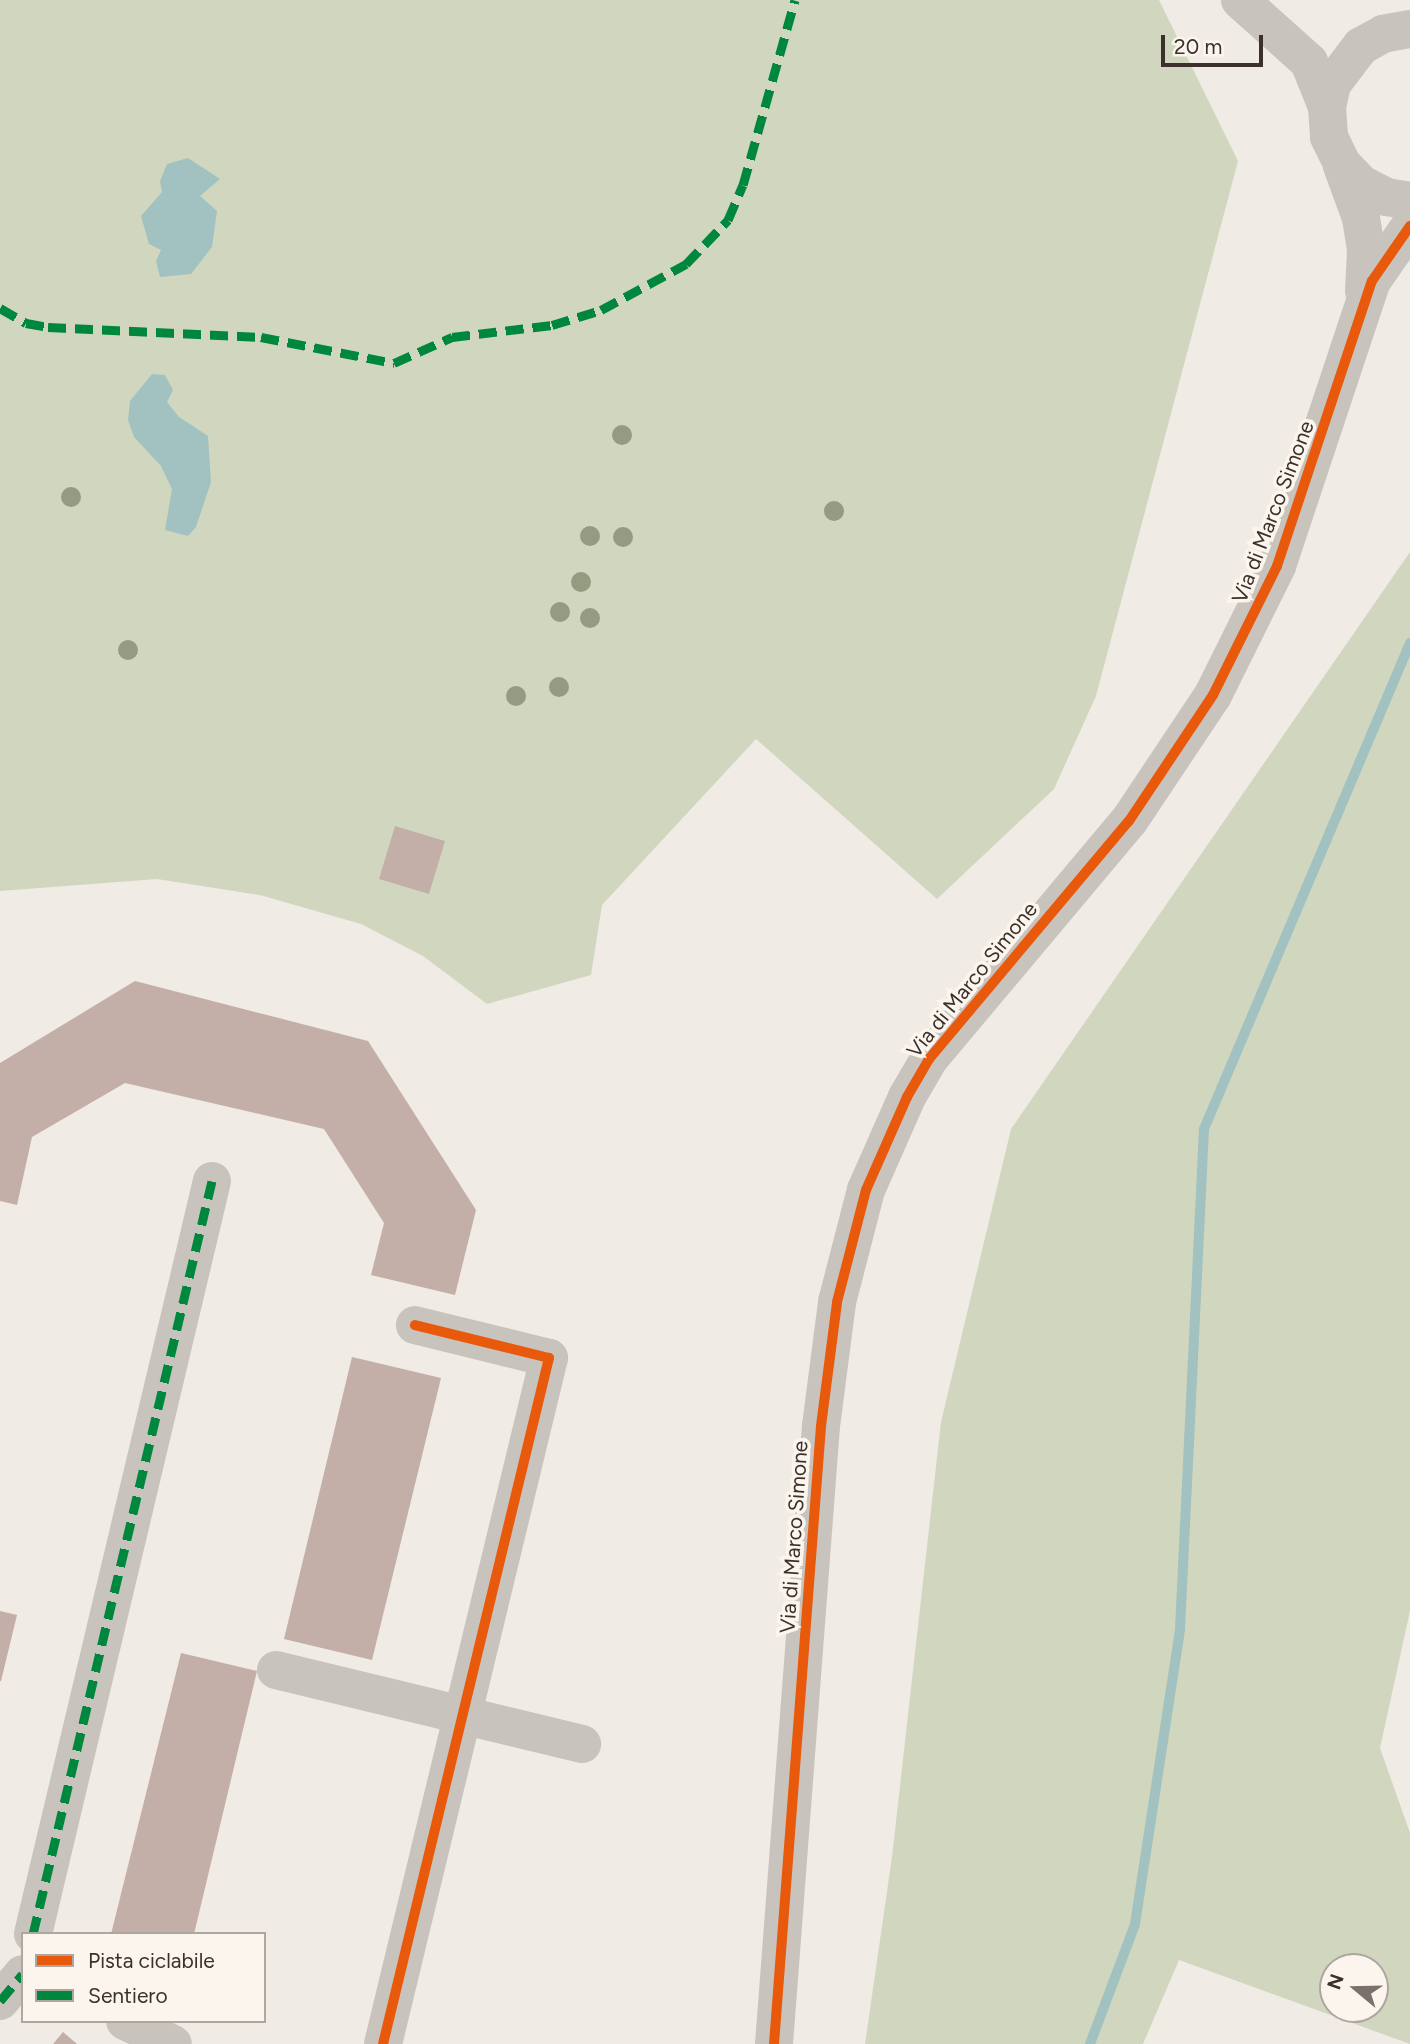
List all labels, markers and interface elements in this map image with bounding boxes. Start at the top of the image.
scale bar [1165,21,1266,65]
text: 20 m [1174,34,1222,59]
street label: Via di Marco Simone [1227,417,1319,607]
street label: Via di Marco Simone [901,897,1043,1063]
street label: Via di Marco Simone [775,1440,813,1634]
legend [21,1932,266,2023]
text: Pista ciclabile [88,1948,215,1973]
north arrow [1319,1953,1389,2023]
text: N [1322,1971,1349,1992]
text: Sentiero [88,1983,168,2008]

